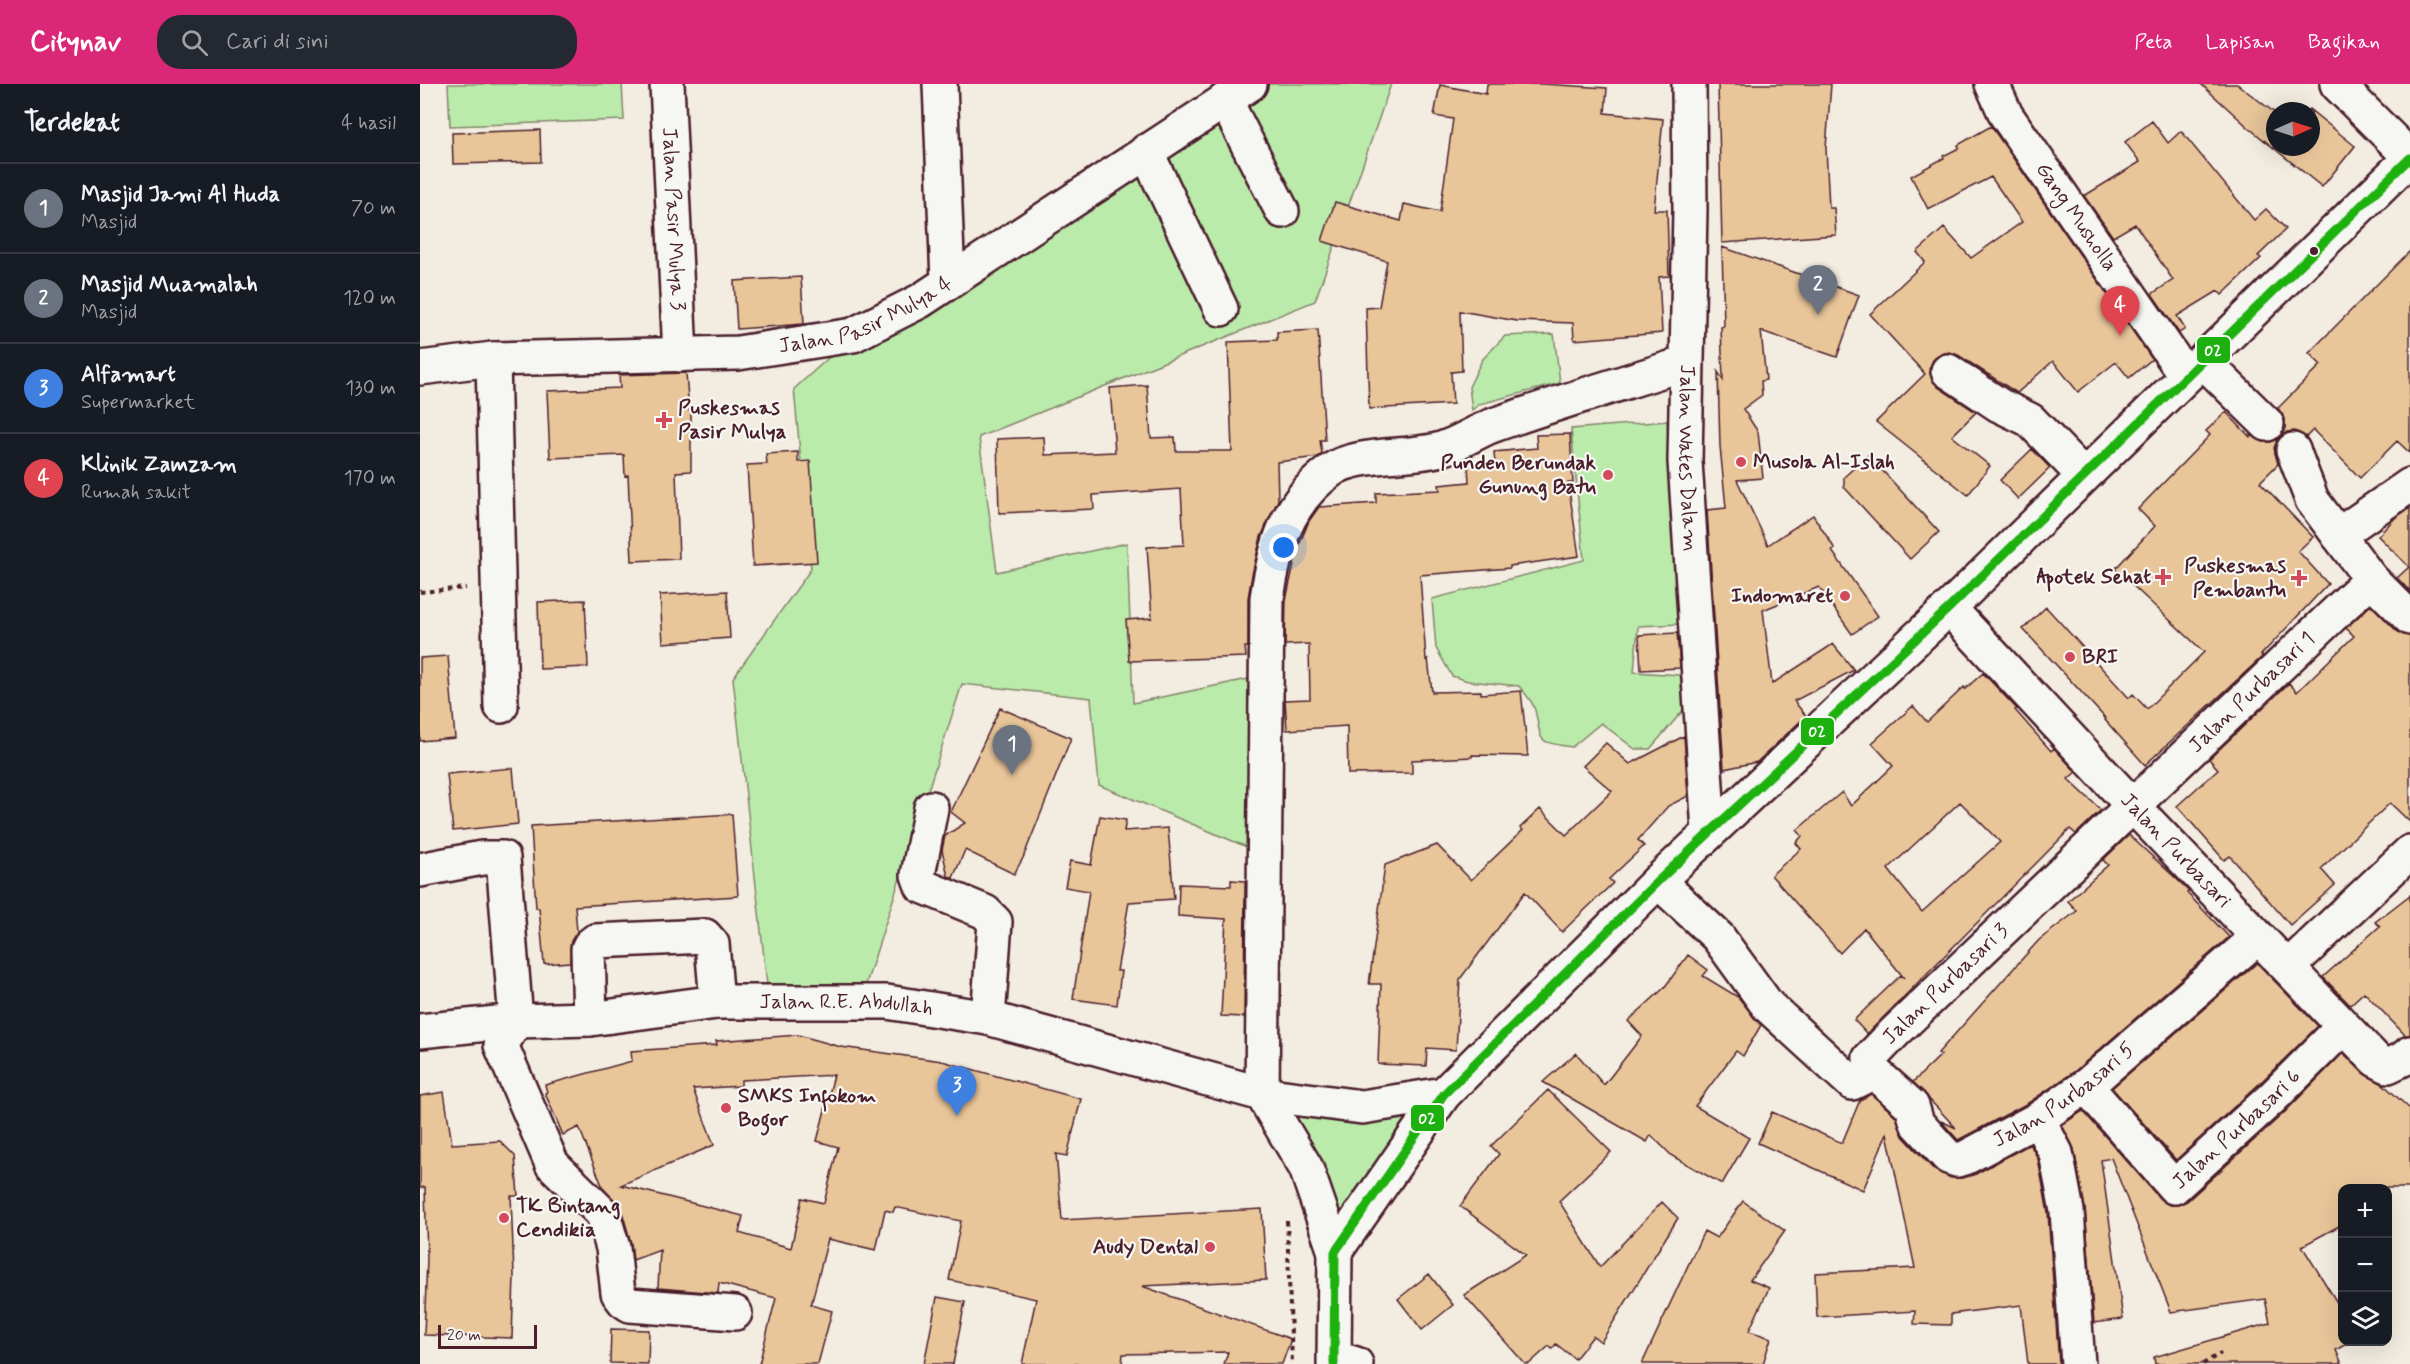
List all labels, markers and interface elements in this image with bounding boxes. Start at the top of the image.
search box [157,15,577,69]
text: Citynav [30,24,121,61]
icon: search [178,26,211,59]
text: Cari di sini [226,28,329,56]
text: Peta [2134,28,2173,56]
text: Lapisan [2206,28,2275,56]
text: Bagikan [2308,28,2380,56]
north arrow [2266,102,2320,156]
text: Terdekat [24,106,120,140]
text: 4 hasil [341,110,396,137]
street label: Jalan Pasir Mulya 3 [655,126,692,312]
street label: Gang Musholla [2029,157,2124,277]
text: Masjid Jami Al Huda [81,181,280,209]
text: 1 [39,195,48,222]
text: 70 m [351,195,396,222]
text: Masjid [81,209,137,236]
unlabelled marker [2308,245,2320,257]
pin: 2 [1798,266,1838,315]
street label: Jalan Pasir Mulya 4 [777,270,958,360]
text: Masjid Muamalah [81,271,258,299]
text: 2 [39,285,48,312]
text: 120 m [343,285,396,312]
pin: 4 [2100,286,2140,336]
text: Masjid [81,299,137,326]
line badge: 02 [2196,336,2231,364]
text: 02 [2204,341,2222,362]
text: Alfamart [81,361,176,389]
street label: Jalan Wates Dalam [1671,364,1705,552]
text: 3 [39,375,48,402]
text: 130 m [345,375,396,402]
text: Supermarket [81,389,195,416]
place label: Puskesmas Pasir Mulya [678,394,787,446]
marker: Puskesmas Pasir Mulya [655,411,673,429]
place label: Musola Al-Islah [1753,448,1895,476]
place label: Punden Berundak Gunung Batu [1440,449,1597,501]
text: Klinik Zamzam [81,451,237,479]
marker: Musola Al-Islah [1734,455,1748,469]
text: 4 [38,465,49,492]
text: 170 m [344,465,396,492]
marker: Punden Berundak Gunung Batu [1601,468,1615,482]
text: Rumah sakit [81,479,191,506]
your location [1269,533,1298,562]
place label: Puskesmas Pembantu [2184,552,2287,604]
place label: Apotek Sehat [2037,563,2151,592]
marker: Puskesmas Pembantu [2290,569,2308,587]
marker: Apotek Sehat [2156,570,2170,584]
place label: Indomaret [1731,582,1833,610]
marker: Indomaret [1838,589,1852,603]
street label: Jalan Purbasari 1 [2183,626,2321,759]
place label: BRI [2082,643,2118,671]
marker: BRI [2063,650,2077,664]
line badge: 02 [1800,717,1835,746]
text: 02 [1808,722,1826,743]
pin: 1 [992,726,1032,775]
street label: Jalan Purbasari [2114,787,2237,914]
street label: Jalan Purbasari 3 [1876,917,2015,1051]
street label: Jalan R.E. Abdullah [759,987,935,1023]
street label: Jalan Purbasari 5 [1988,1036,2141,1154]
street label: Jalan Purbasari 6 [2166,1063,2307,1196]
pin: 3 [938,1066,976,1116]
place label: SMKS Infokom Bogor [738,1082,876,1136]
marker: SMKS Infokom Bogor [719,1101,733,1115]
line badge: 02 [1410,1104,1445,1132]
text: 02 [1418,1109,1436,1130]
map controls [2338,1184,2392,1346]
button: + [2338,1184,2392,1238]
place label: TK Bintang Cendikia [516,1192,620,1244]
marker: TK Bintang Cendikia [497,1211,511,1225]
place label: Audy Dental [1093,1233,1198,1261]
button: − [2338,1238,2392,1292]
marker: Audy Dental [1203,1240,1217,1254]
button: layers [2338,1292,2392,1346]
scale bar [438,1322,537,1350]
text: 20 m [447,1325,481,1346]

